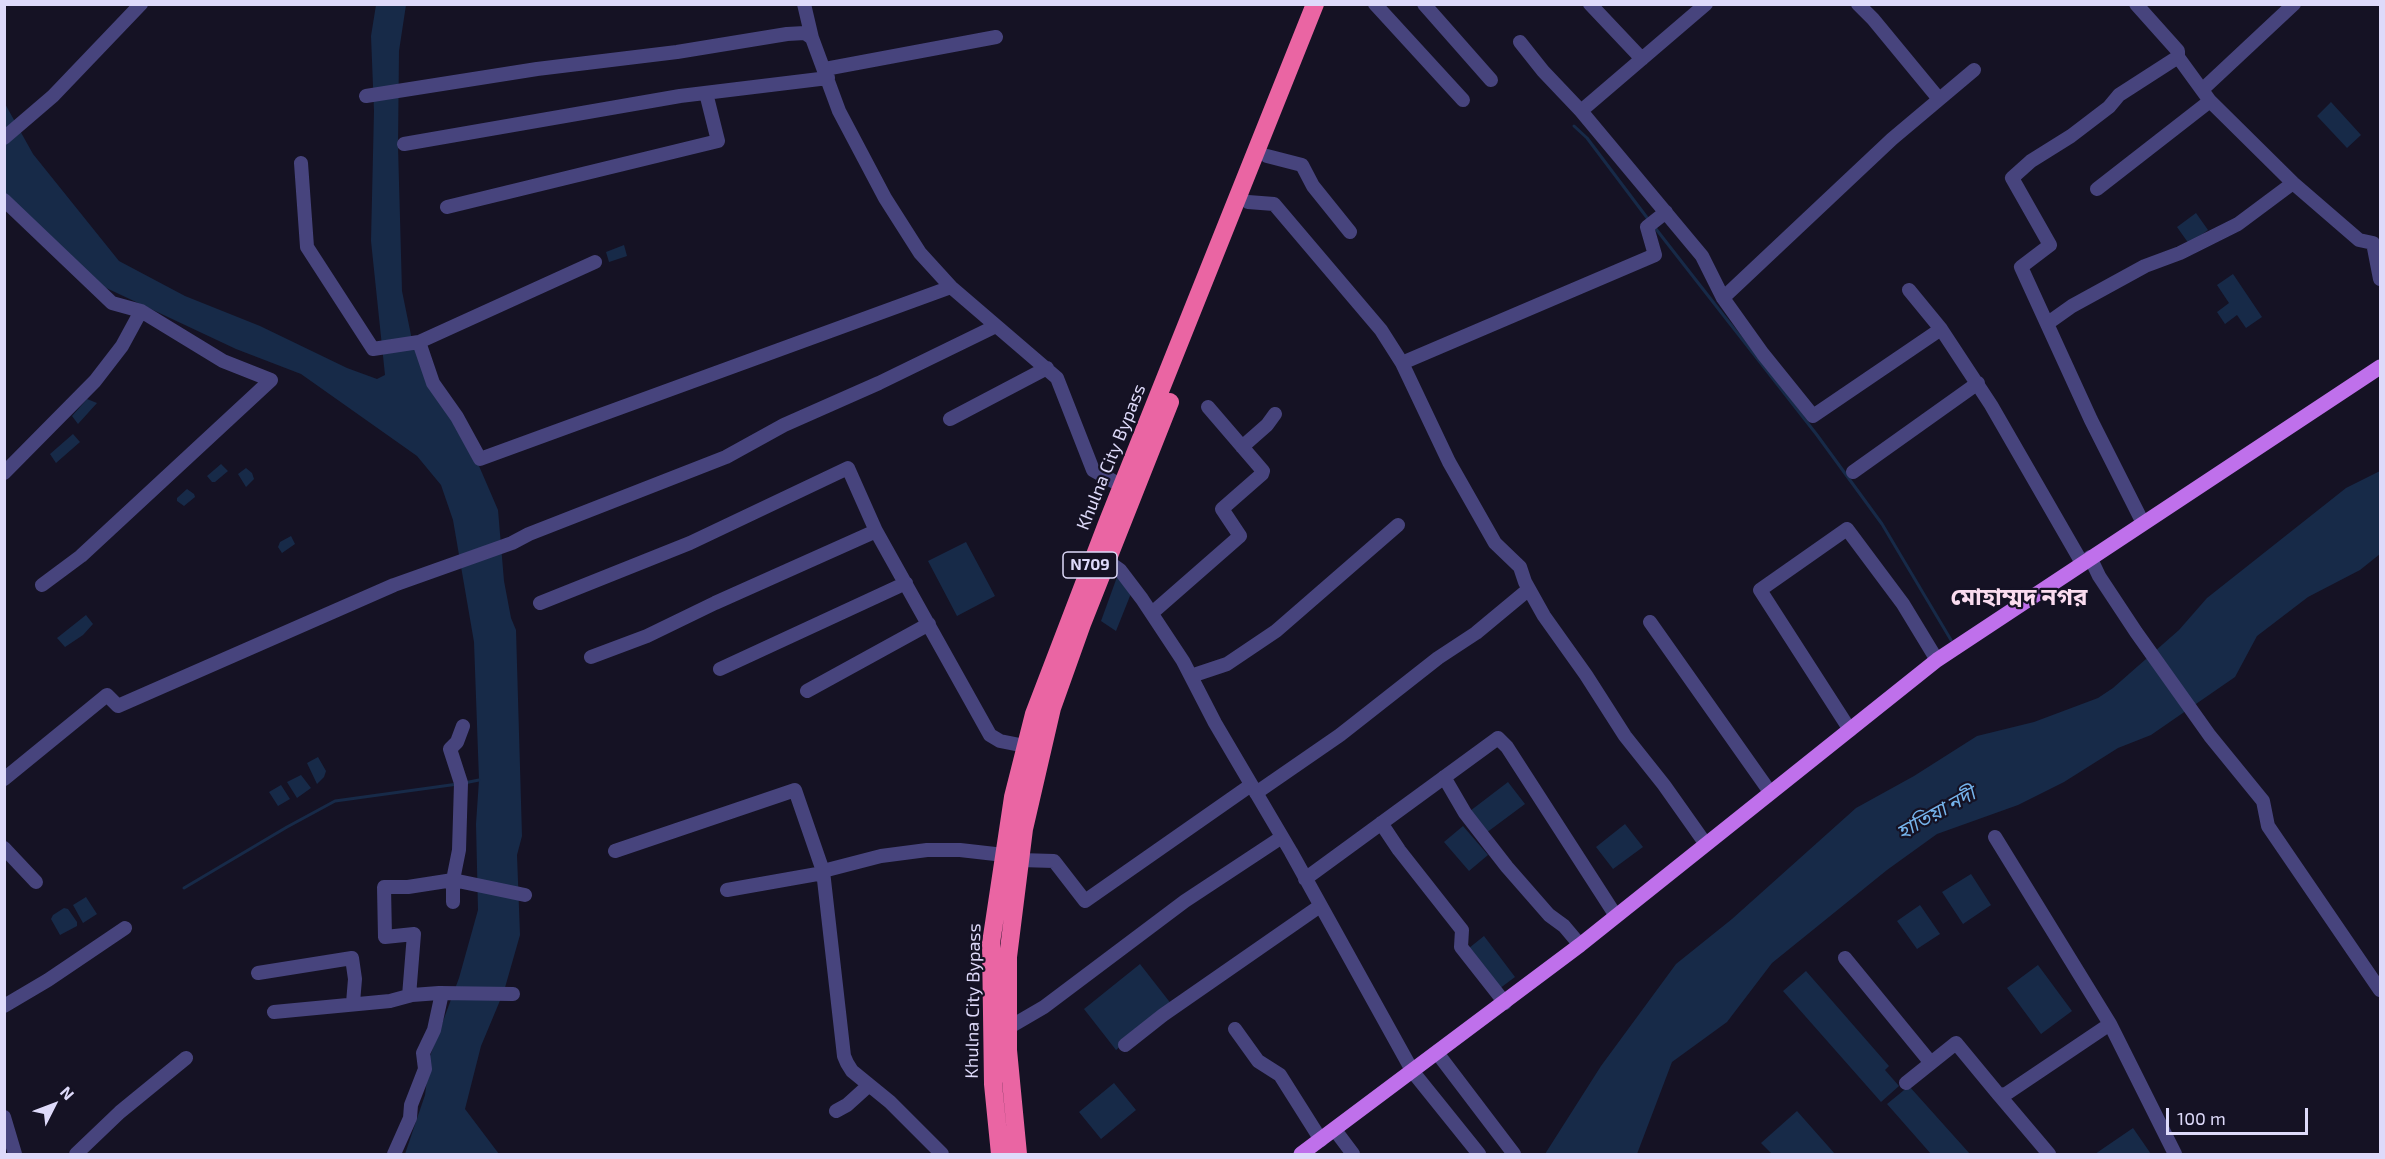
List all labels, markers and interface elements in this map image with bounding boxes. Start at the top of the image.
street label: Khulna City Bypass [1072,381,1150,533]
road number: N709 [1063,552,1117,578]
district label: মোহাম্মদ নগর [1951,583,2087,611]
water label: হাতিয়া নদী [1892,782,1980,844]
street label: Khulna City Bypass [961,923,985,1079]
north arrow [24,1075,84,1135]
text: N [57,1082,79,1103]
scale bar [2169,1096,2312,1134]
text: 100 m [2177,1107,2226,1129]

